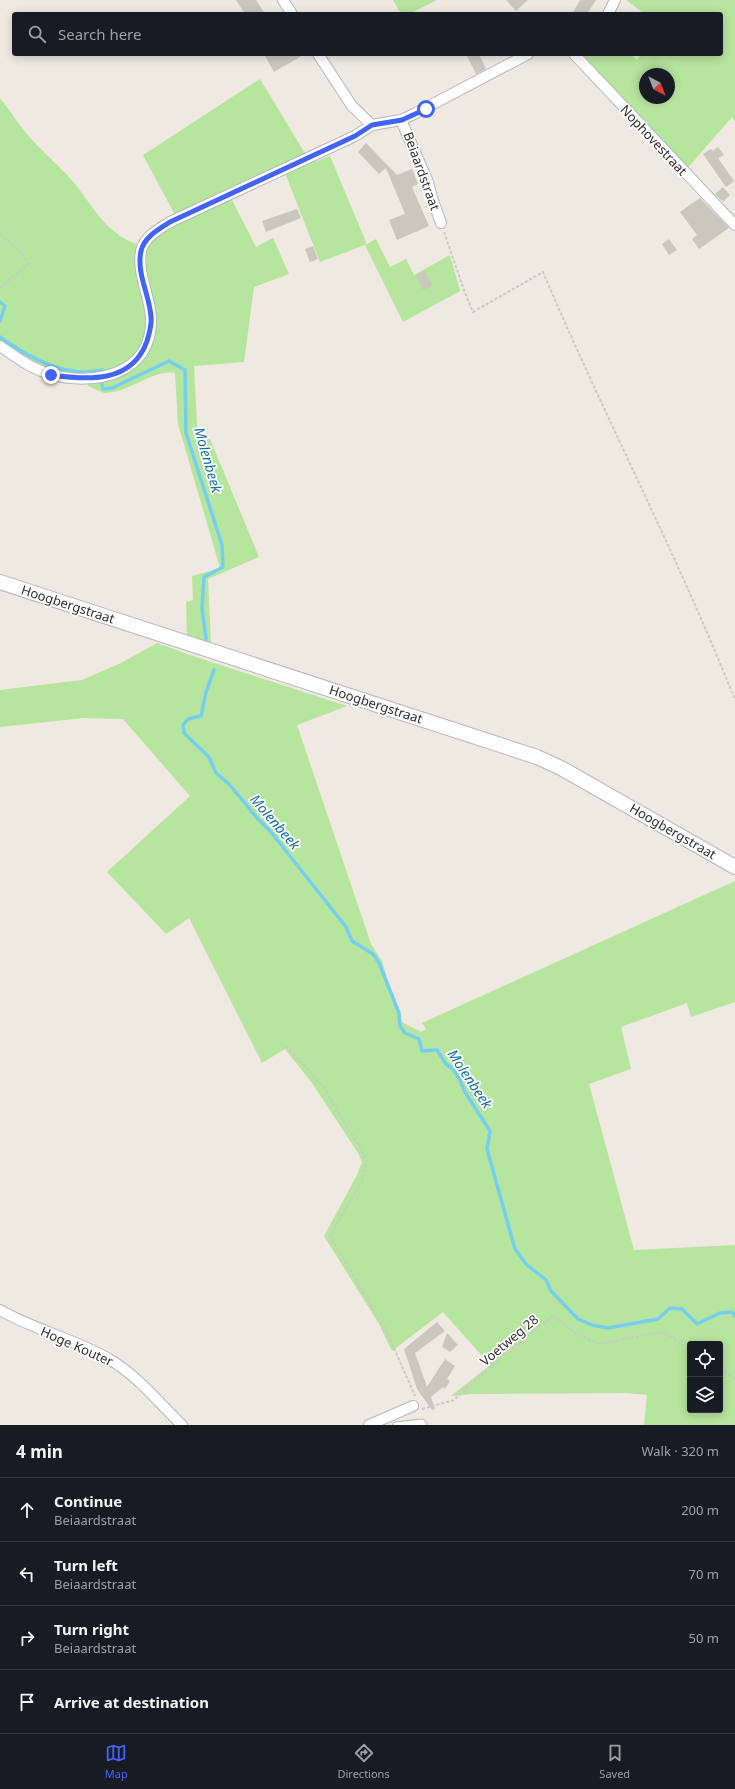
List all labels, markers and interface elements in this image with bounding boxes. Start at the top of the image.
search box [12,12,723,56]
icon: search [26,23,48,45]
text: Search here [58,24,141,44]
north arrow [639,68,675,104]
route start [417,100,435,118]
street label: Nophovestraat [617,101,692,180]
street label: Beiaardstraat [399,129,445,213]
route end [42,366,60,384]
water label: Molenbeek [190,425,227,496]
street label: Hoogbergstraat [19,580,117,628]
street label: Hoogbergstraat [327,680,425,728]
water label: Molenbeek [246,790,305,854]
street label: Hoogbergstraat [626,799,720,863]
water label: Molenbeek [444,1045,498,1113]
street label: Voetweg 28 [476,1310,542,1370]
street label: Hoge Kouter [38,1322,117,1370]
map controls [687,1341,723,1413]
button: locate [687,1341,723,1377]
button: layers [687,1377,723,1413]
text: 4 min [16,1440,63,1463]
text: Walk · 320 m [641,1442,719,1460]
text: Continue [54,1491,122,1511]
icon: ahead [16,1499,38,1521]
text: 200 m [681,1501,719,1519]
text: Beiaardstraat [54,1511,136,1529]
text: Turn left [54,1555,118,1575]
icon: left [16,1563,38,1585]
text: 70 m [689,1565,719,1583]
text: Beiaardstraat [54,1575,136,1593]
text: Turn right [54,1619,129,1639]
icon: right [16,1627,38,1649]
text: 50 m [689,1629,719,1647]
text: Beiaardstraat [54,1639,136,1657]
icon: arrive [16,1691,38,1713]
text: Arrive at destination [54,1692,209,1712]
tab: Map [105,1742,128,1781]
tab: Directions [337,1742,390,1781]
tab: Saved [599,1742,630,1781]

